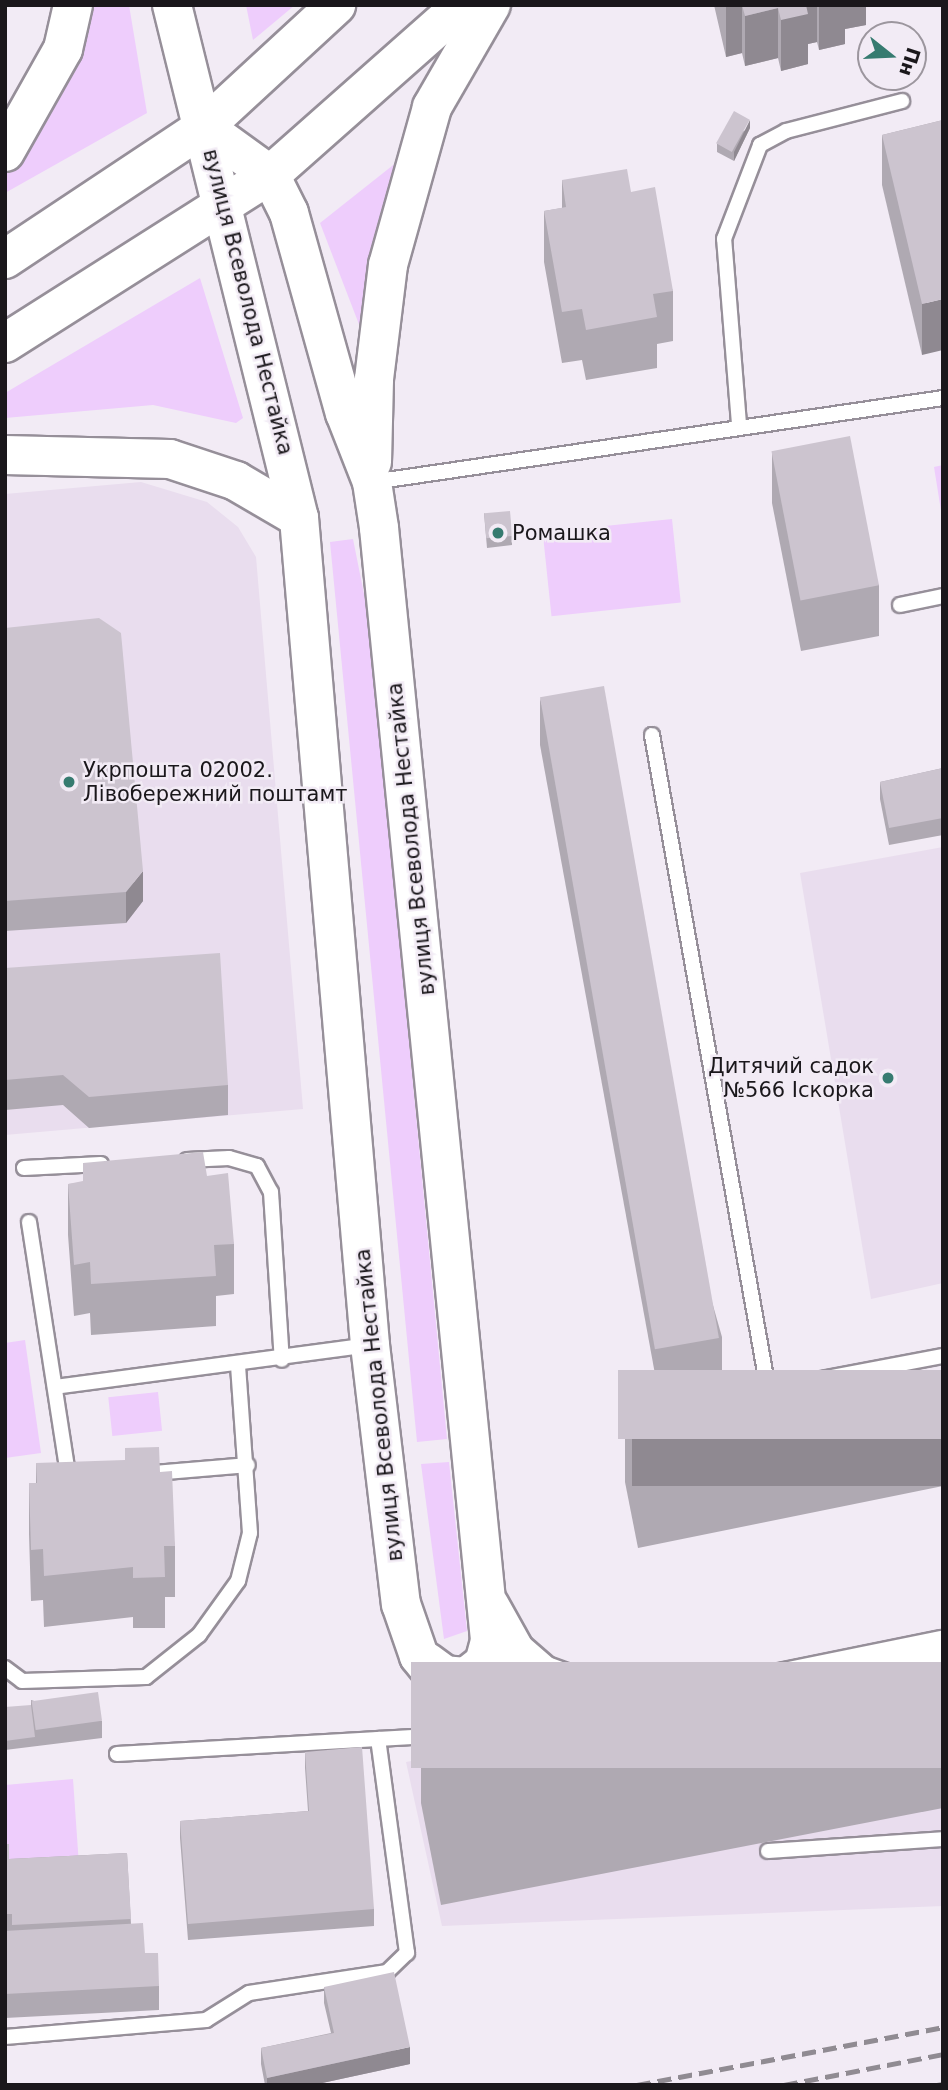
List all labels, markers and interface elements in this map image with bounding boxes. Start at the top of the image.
north arrow [857,21,927,91]
text: Пн [895,45,925,79]
street label: вулиця Всеволода Нестайка [198,146,298,458]
place label: Ромашка [512,520,611,546]
marker: Ромашка [490,525,506,541]
street label: вулиця Всеволода Нестайка [382,681,440,997]
place label: Укрпошта 02002. Лівобережний поштамт [83,757,348,807]
marker: Укрпошта 02002. Лівобережний поштамт [61,774,77,790]
place label: Дитячий садок №566 Іскорка [708,1053,874,1103]
marker: Дитячий садок №566 Іскорка [880,1070,896,1086]
street label: вулиця Всеволода Нестайка [350,1247,408,1563]

